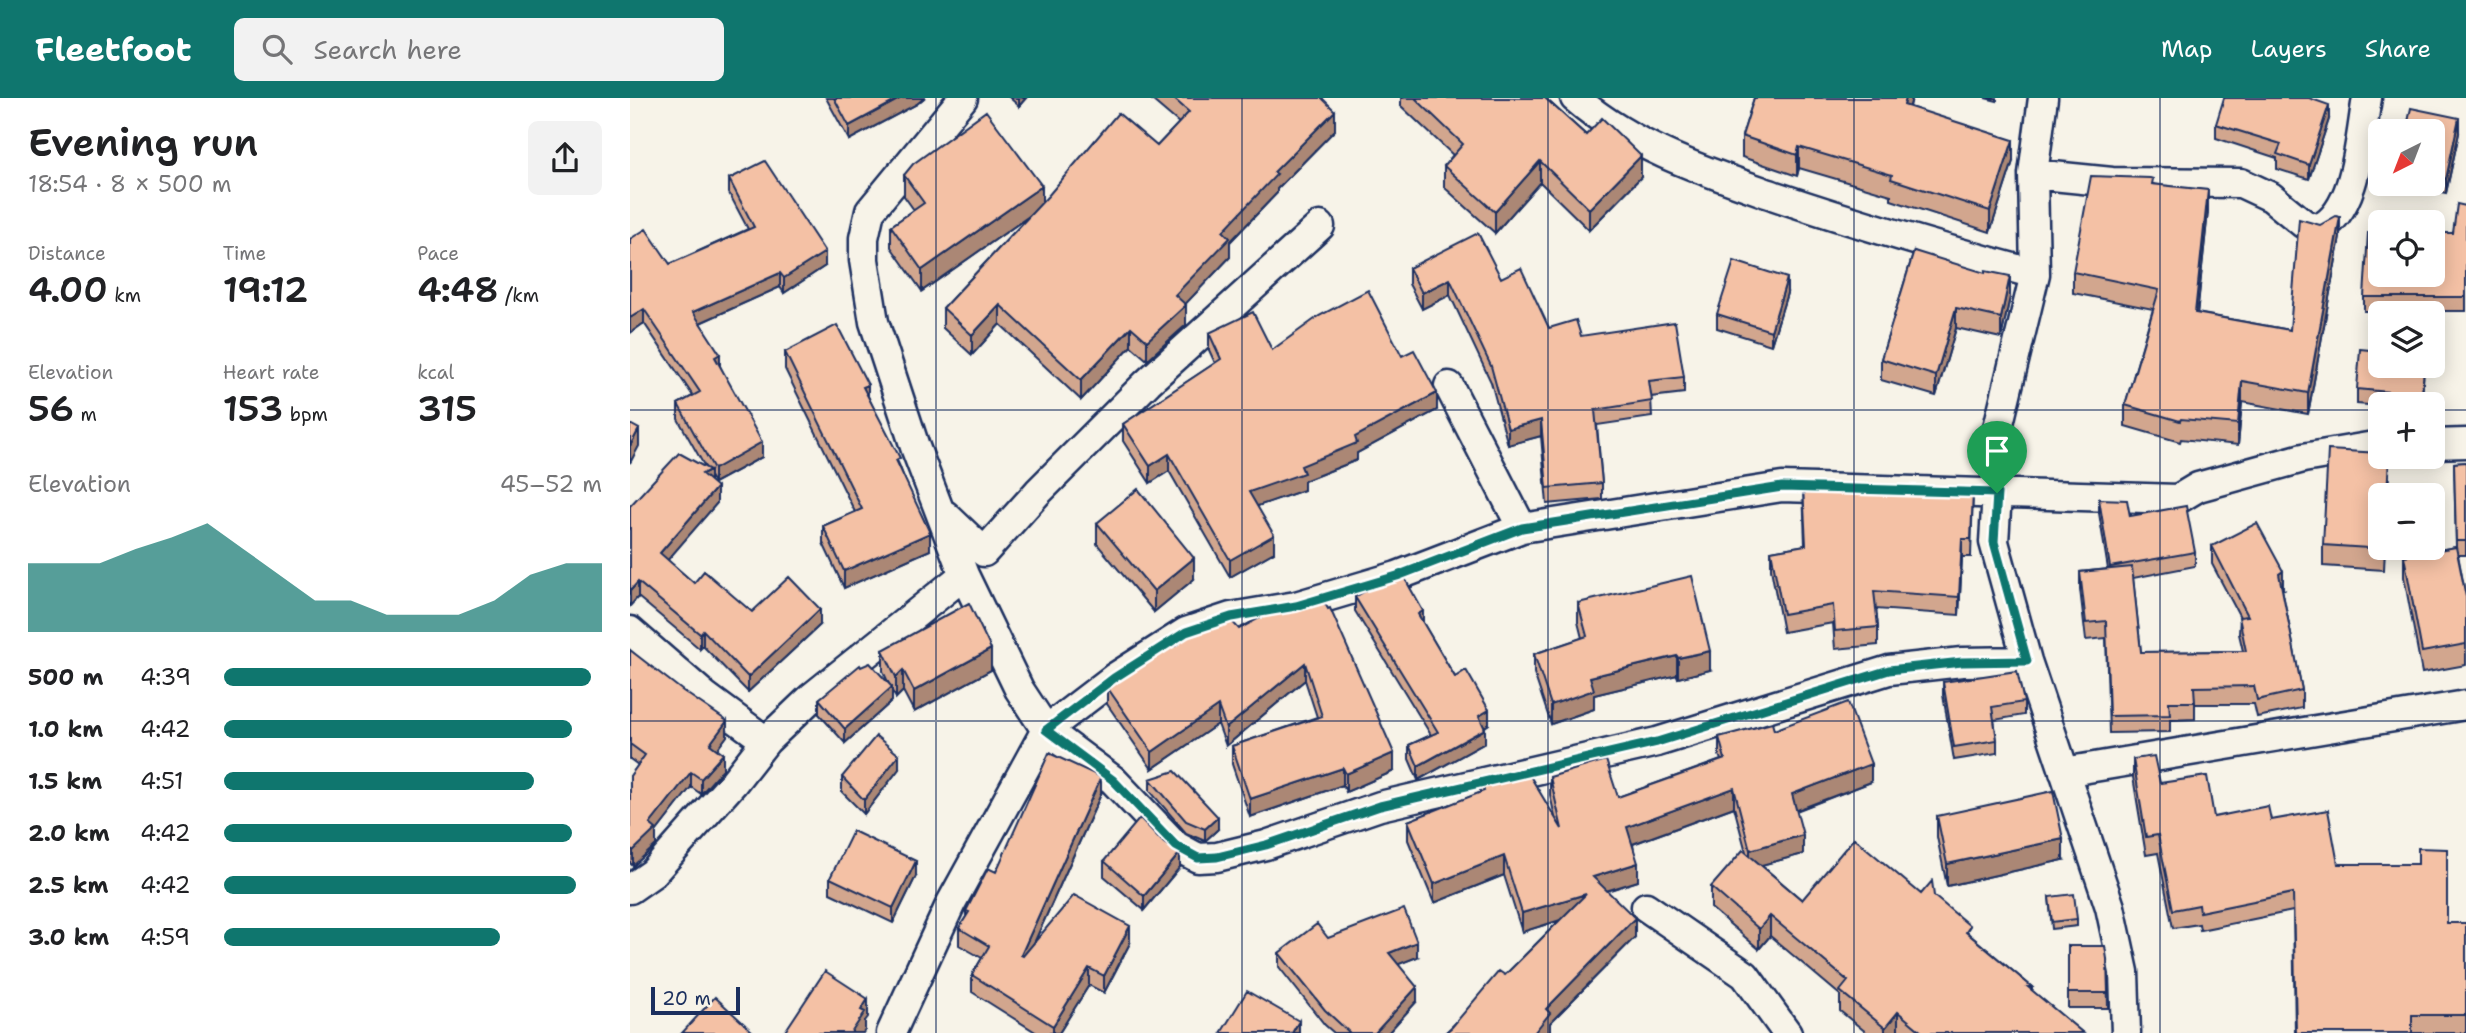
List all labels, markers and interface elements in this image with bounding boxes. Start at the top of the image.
search box [234,18,724,81]
text: Fleetfoot [35,27,192,72]
icon: search [258,30,296,68]
text: Search here [314,32,462,67]
text: Map [2161,33,2212,65]
text: Layers [2250,33,2327,65]
text: Share [2365,33,2431,65]
text: Evening run [28,117,258,168]
north arrow [2368,119,2445,196]
map controls [2368,119,2445,560]
button: share [528,121,602,195]
text: 18:54 · 8 × 500 m [28,169,231,199]
button: locate [2368,210,2445,287]
text: Distance [28,241,106,266]
text: Time [223,241,266,266]
text: Pace [417,241,459,266]
text: 4.00 [28,266,108,313]
text: 19:12 [223,266,308,313]
text: 4:48 [417,266,499,313]
text: km [108,283,141,308]
text: /km [499,283,539,308]
button: layers [2368,301,2445,378]
text: Elevation [28,360,113,385]
text: Heart rate [223,360,319,385]
text: kcal [417,360,454,385]
text: 56 [28,385,74,432]
text: 153 [223,385,283,432]
text: 315 [417,385,477,432]
button: + [2368,392,2445,469]
text: m [74,402,97,427]
text: bpm [283,402,328,427]
pin [1967,421,2027,493]
icon: arrive [1978,432,2016,470]
text: Elevation [28,469,131,499]
text: 45–52 m [500,469,602,499]
button: − [2368,483,2445,560]
text: 500 m [28,662,103,692]
text: 4:39 [140,662,191,692]
text: 1.0 km [28,714,103,744]
text: 4:42 [140,714,191,744]
text: 1.5 km [28,766,102,796]
text: 4:51 [140,766,184,796]
text: 2.0 km [28,818,110,848]
text: 4:42 [140,818,191,848]
text: 2.5 km [28,870,109,900]
text: 4:42 [140,870,191,900]
text: 3.0 km [28,922,109,952]
text: 4:59 [140,922,190,952]
scale bar [651,984,740,1016]
text: 20 m [662,986,711,1011]

